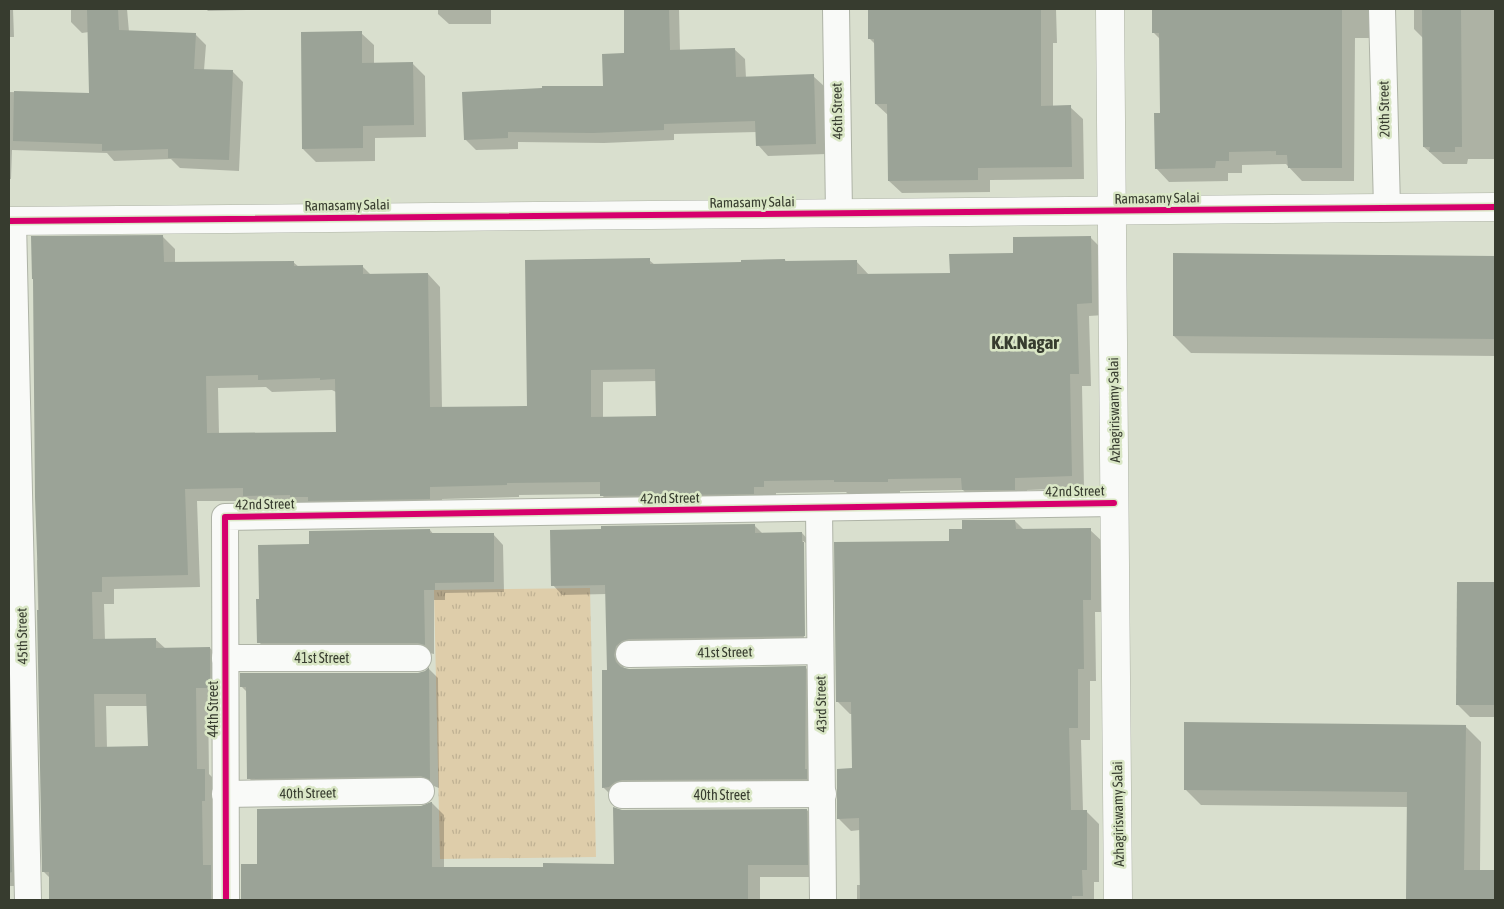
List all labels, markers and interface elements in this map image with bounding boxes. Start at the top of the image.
street label: 20th Street [1376,81,1392,137]
street label: 46th Street [829,83,845,139]
street label: Ramasamy Salai [1114,189,1200,207]
street label: Ramasamy Salai [709,193,795,211]
street label: Ramasamy Salai [304,196,390,214]
district label: K.K.Nagar [991,331,1059,353]
street label: Azhagiriswamy Salai [1105,357,1123,463]
street label: 42nd Street [1045,482,1105,500]
street label: 42nd Street [640,489,700,507]
street label: 42nd Street [235,495,295,513]
street label: 45th Street [14,608,30,664]
street label: 41st Street [697,644,753,660]
street label: 41st Street [295,650,349,666]
street label: 43rd Street [813,676,829,732]
street label: 44th Street [205,681,221,737]
street label: Azhagiriswamy Salai [1109,761,1127,867]
street label: 40th Street [280,785,336,801]
street label: 40th Street [694,787,750,803]

